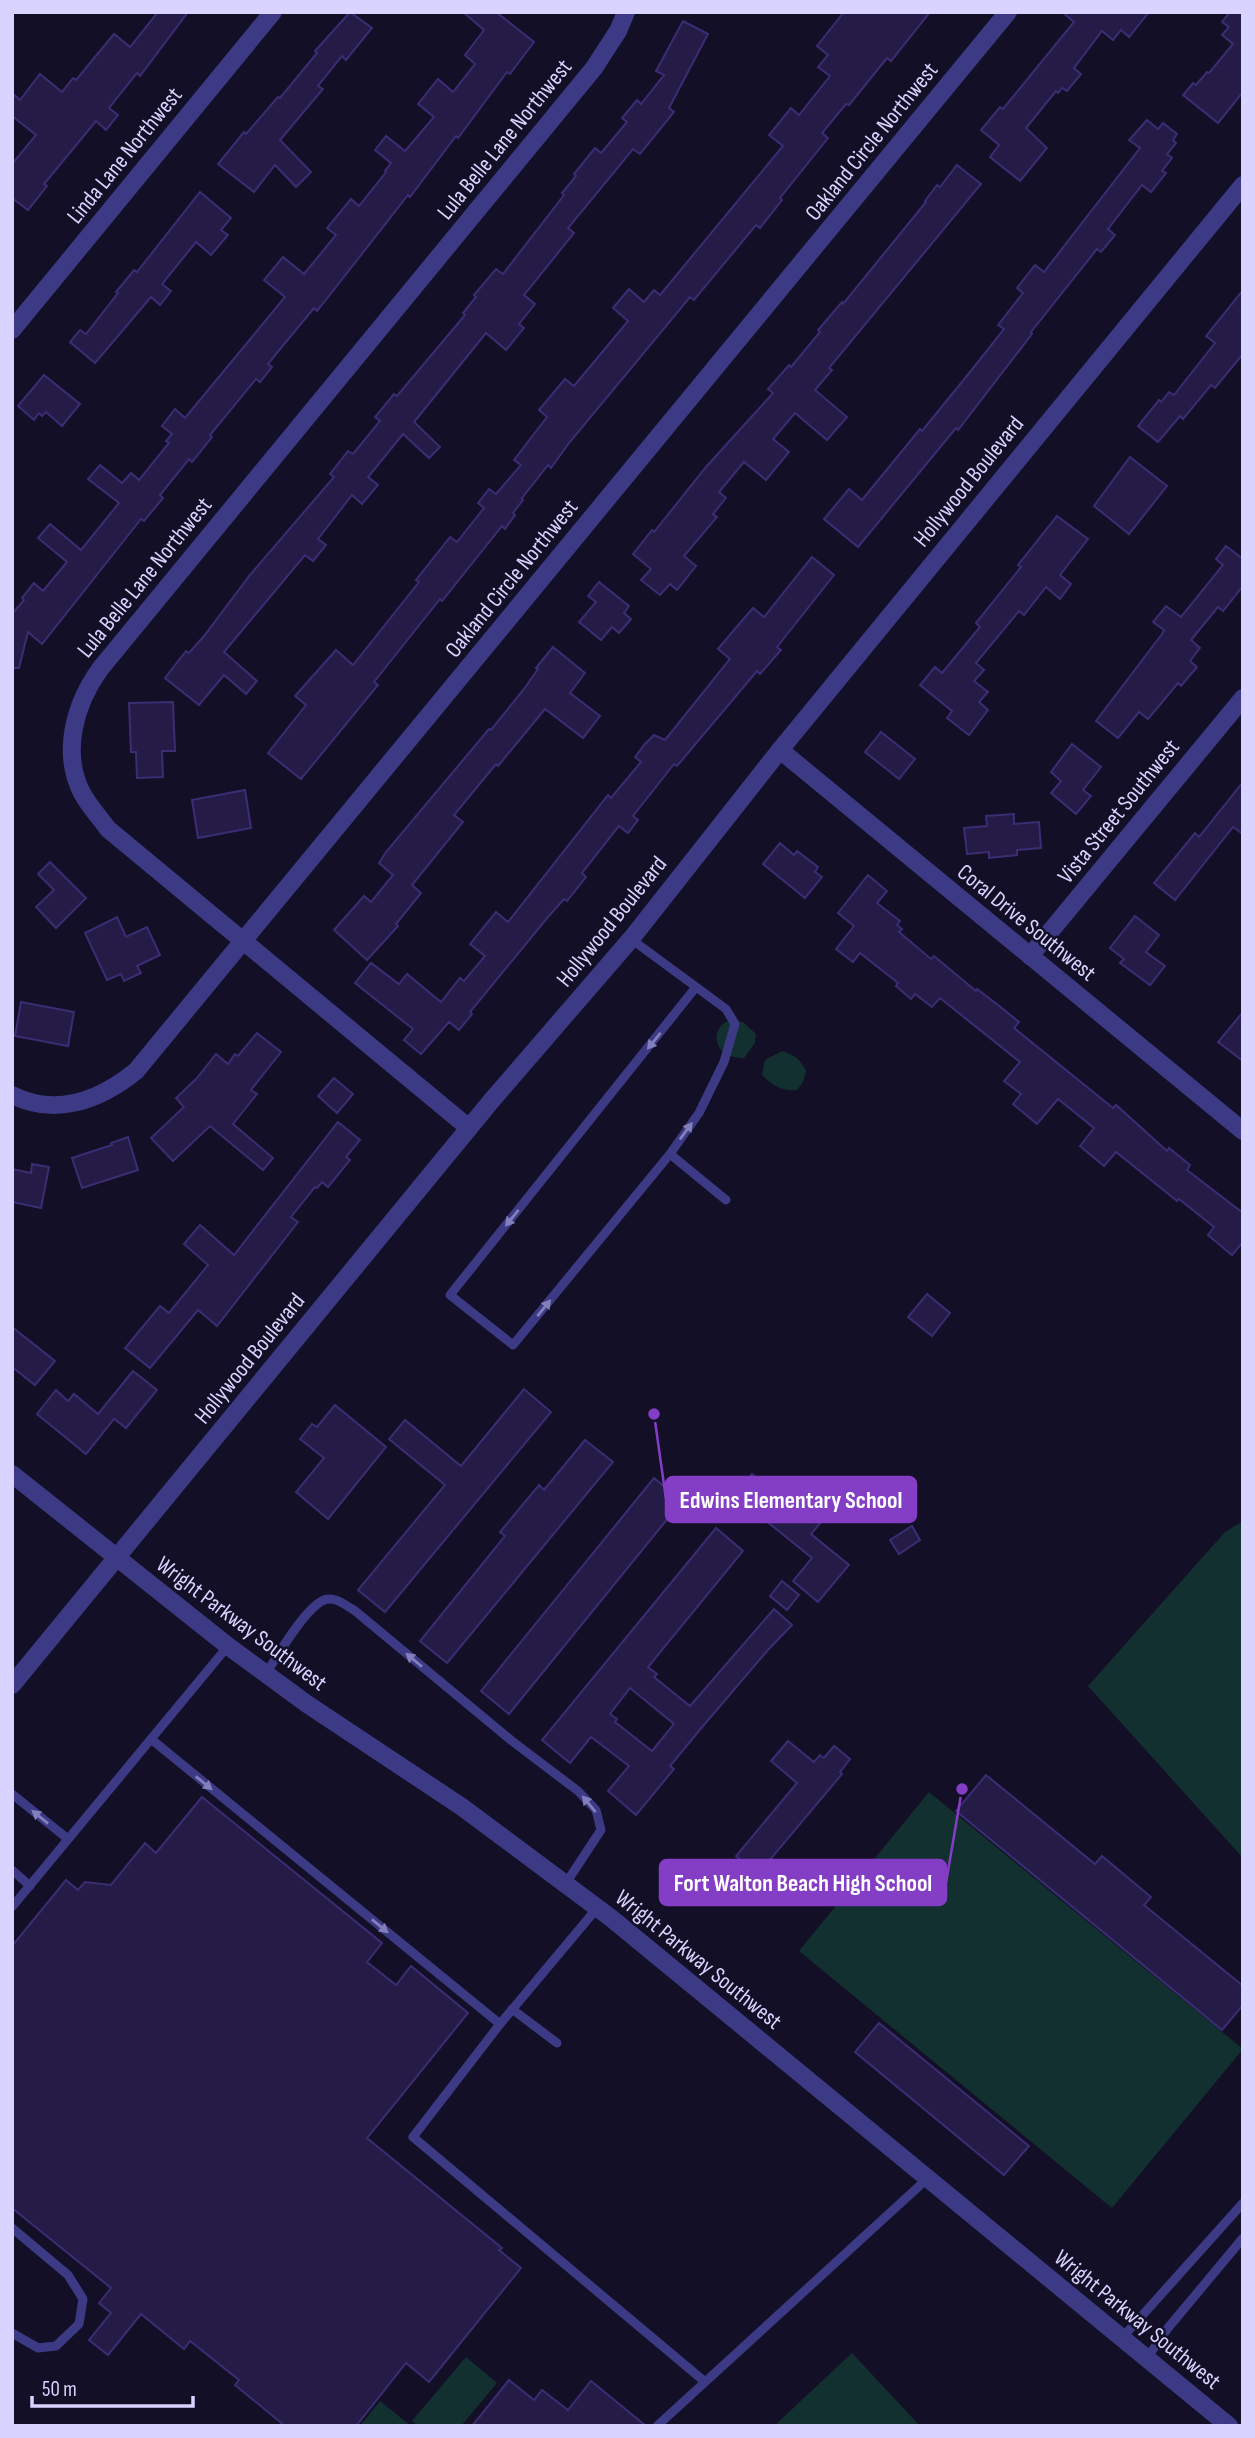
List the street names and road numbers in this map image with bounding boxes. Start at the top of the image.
street label: Lula Belle Lane Northwest [431,54,578,225]
street label: Oakland Circle Northwest [799,57,944,226]
street label: Linda Lane Northwest [61,82,188,229]
street label: Hollywood Boulevard [908,411,1030,553]
street label: Lula Belle Lane Northwest [71,492,218,663]
street label: Oakland Circle Northwest [439,494,584,663]
street label: Vista Street Southwest [1052,734,1186,889]
street label: Hollywood Boulevard [551,851,673,993]
street label: Coral Drive Southwest [951,858,1101,987]
street label: Hollywood Boulevard [189,1288,311,1430]
street label: Wright Parkway Southwest [151,1551,332,1697]
street label: Wright Parkway Southwest [609,1884,787,2036]
street label: Wright Parkway Southwest [1048,2244,1226,2396]

